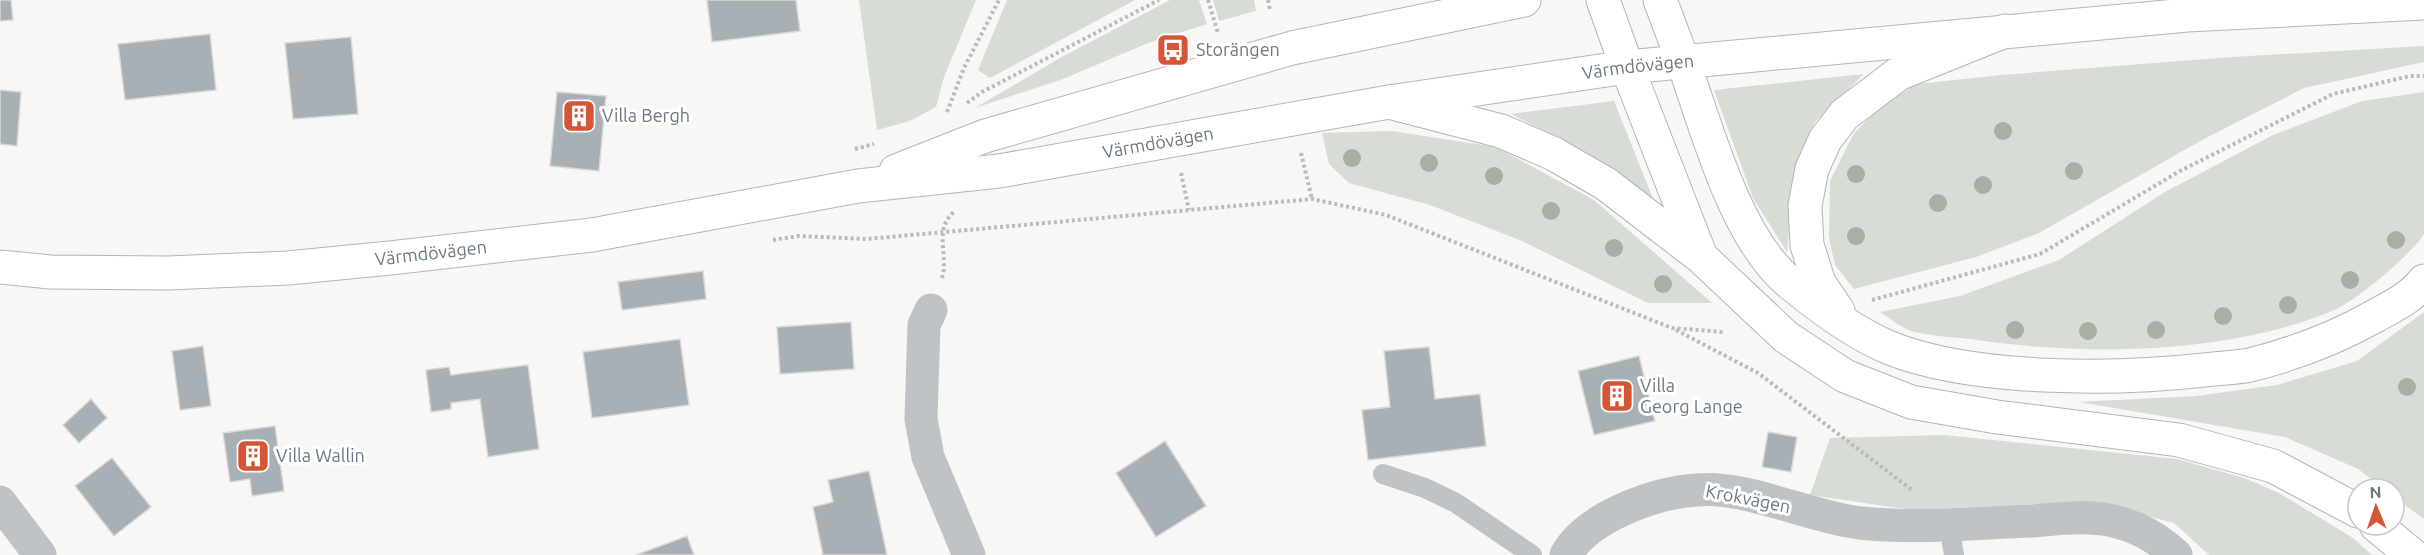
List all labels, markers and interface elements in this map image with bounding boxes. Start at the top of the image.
bus stop icon: Storängen [1155,32,1191,68]
place label: Storängen [1196,39,1280,59]
street label: Värmdövägen [1581,50,1695,82]
building icon: Villa Bergh [561,98,597,134]
place label: Villa Bergh [602,105,690,125]
street label: Värmdövägen [1101,122,1215,162]
street label: Värmdövägen [374,236,488,268]
place label: Villa Georg Lange [1640,375,1743,416]
building icon: Villa Georg Lange [1599,378,1635,414]
building icon: Villa Wallin [235,438,271,474]
place label: Villa Wallin [276,445,365,465]
north arrow [2346,477,2406,537]
street label: Krokvägen [1704,480,1792,516]
text: N [2369,483,2382,501]

